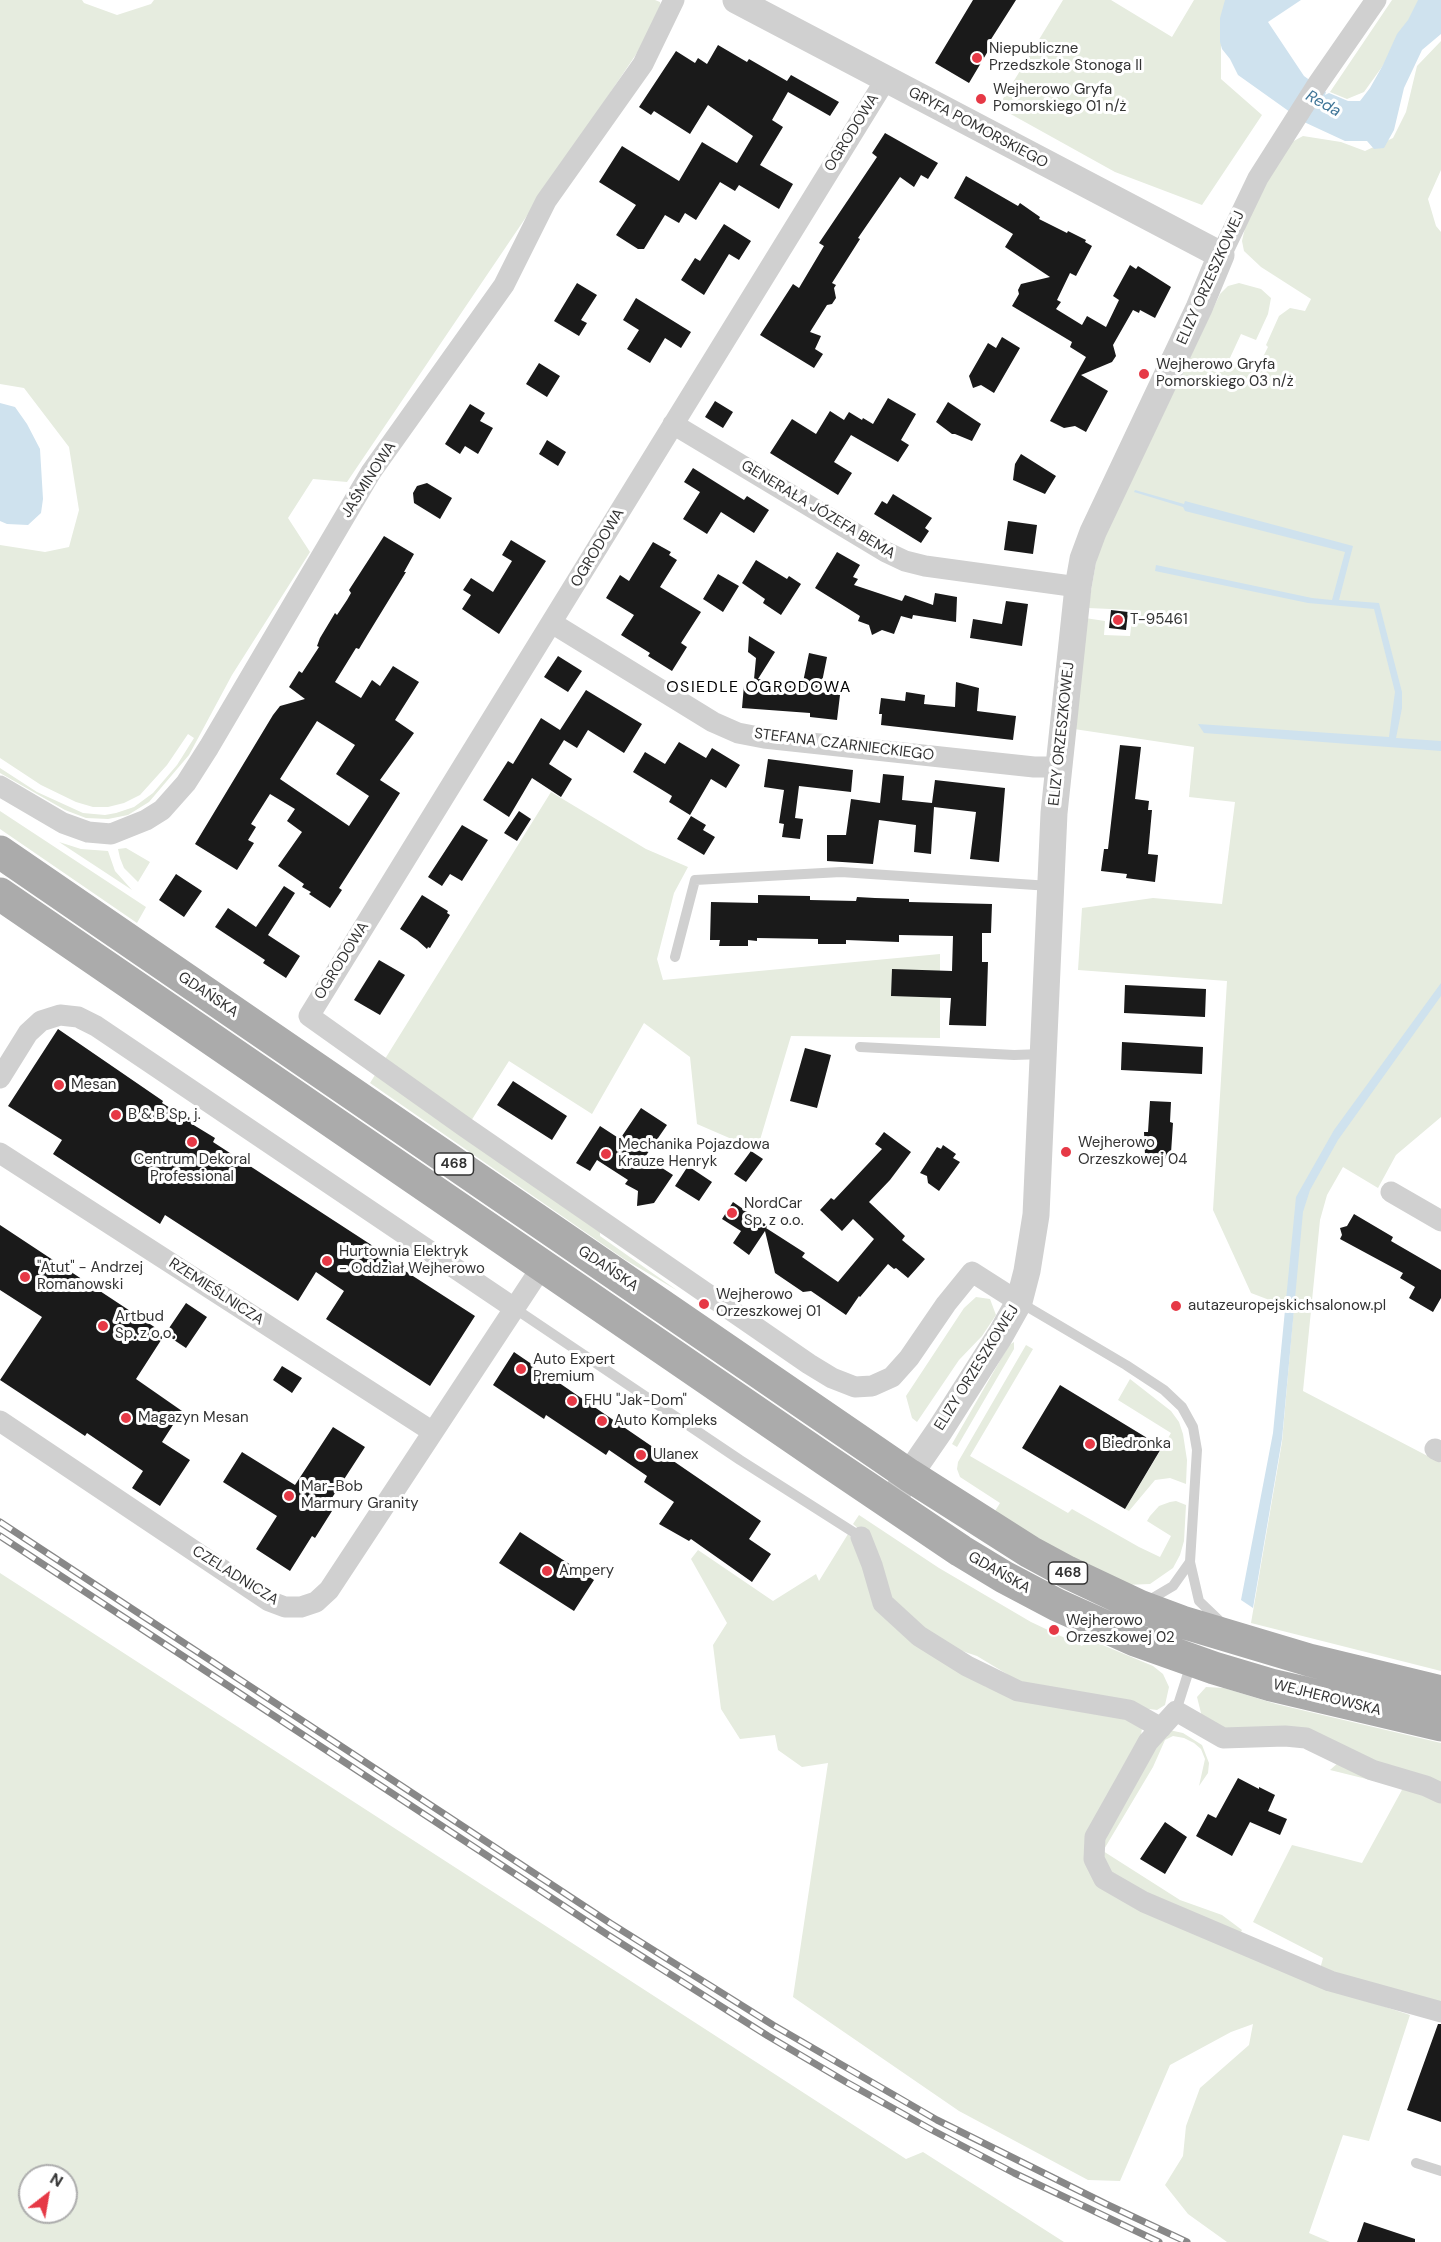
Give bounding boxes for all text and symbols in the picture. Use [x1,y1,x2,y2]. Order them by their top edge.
place label: Niepubliczne Przedszkole Stonoga II [989,40,1142,75]
marker: Niepubliczne Przedszkole Stonoga II [970,51,984,65]
place label: Wejherowo Gryfa Pomorskiego 01 n/ż [993,81,1126,116]
street label: GRYFA POMORSKIEGO [905,84,1051,172]
water label: Reda [1302,87,1344,121]
street label: OGRODOWA [821,91,883,175]
marker: Wejherowo Gryfa Pomorskiego 01 n/ż [974,92,988,106]
street label: ELIZY ORZESZKOWEJ [1173,208,1249,348]
place label: Wejherowo Gryfa Pomorskiego 03 n/ż [1156,356,1294,391]
marker: Wejherowo Gryfa Pomorskiego 03 n/ż [1137,367,1151,381]
street label: JAŚMINOWA [338,439,400,521]
street label: GENERAŁA JÓZEFA BEMA [738,457,898,563]
street label: OGRODOWA [567,505,629,591]
place label: T-95461 [1130,611,1188,629]
marker: T-95461 [1111,613,1125,627]
street label: ELIZY ORZESZKOWEJ [1045,661,1079,807]
district label: OSIEDLE OGRODOWA [666,678,852,698]
street label: STEFANA CZARNIECKIEGO [753,725,935,765]
street label: OGRODOWA [311,919,373,1003]
street label: GDAŃSKA [174,968,242,1022]
place label: Mesan [71,1076,116,1094]
marker: Mesan [52,1078,66,1092]
place label: B & B Sp. j. [128,1106,201,1124]
marker: B & B Sp. j. [109,1108,123,1122]
place label: Wejherowo Orzeszkowej 04 [1078,1134,1187,1169]
marker: Centrum Dekoral Professional [185,1135,199,1149]
place label: Mechanika Pojazdowa Krauze Henryk [618,1136,770,1171]
marker: Wejherowo Orzeszkowej 04 [1059,1145,1073,1159]
marker: Mechanika Pojazdowa Krauze Henryk [599,1147,613,1161]
place label: Centrum Dekoral Professional [133,1151,251,1186]
road number: 468 [434,1153,474,1175]
place label: NordCar Sp. z o.o. [744,1195,804,1230]
marker: NordCar Sp. z o.o. [725,1206,739,1220]
street label: GDAŃSKA [574,1242,642,1296]
place label: Hurtownia Elektryk - Oddział Wejherowo [339,1243,485,1278]
marker: Hurtownia Elektryk - Oddział Wejherowo [320,1254,334,1268]
street label: RZEMIEŚLNICZA [165,1255,267,1329]
place label: "Atut" - Andrzej Romanowski [37,1259,143,1294]
marker: "Atut" - Andrzej Romanowski [18,1270,32,1284]
place label: Wejherowo Orzeszkowej 01 [716,1286,821,1321]
marker: Wejherowo Orzeszkowej 01 [697,1297,711,1311]
place label: autazeuropejskichsalonow.pl [1188,1297,1386,1315]
marker: autazeuropejskichsalonow.pl [1169,1299,1183,1313]
street label: ELIZY ORZESZKOWEJ [931,1302,1023,1434]
place label: Artbud Sp. z o.o. [115,1308,175,1343]
marker: Artbud Sp. z o.o. [96,1319,110,1333]
place label: Auto Expert Premium [533,1351,615,1386]
marker: Auto Expert Premium [514,1362,528,1376]
place label: FHU "Jak-Dom" [584,1392,687,1410]
marker: FHU "Jak-Dom" [565,1394,579,1408]
place label: Magazyn Mesan [138,1409,249,1427]
marker: Magazyn Mesan [119,1411,133,1425]
place label: Auto Kompleks [614,1412,717,1430]
marker: Auto Kompleks [595,1414,609,1428]
place label: Biedronka [1102,1435,1171,1453]
marker: Biedronka [1083,1437,1097,1451]
place label: Ulanex [653,1446,699,1464]
marker: Ulanex [634,1448,648,1462]
place label: Mar-Bob Marmury Granity [301,1478,419,1513]
marker: Mar-Bob Marmury Granity [282,1489,296,1503]
street label: CZELADNICZA [189,1542,281,1610]
street label: GDAŃSKA [965,1548,1033,1598]
place label: Ampery [559,1562,614,1580]
road number: 468 [1048,1562,1088,1584]
marker: Ampery [540,1564,554,1578]
place label: Wejherowo Orzeszkowej 02 [1066,1612,1175,1647]
marker: Wejherowo Orzeszkowej 02 [1047,1623,1061,1637]
street label: WEJHEROWSKA [1271,1676,1383,1720]
north arrow [18,2164,78,2224]
text: N [46,2168,67,2192]

